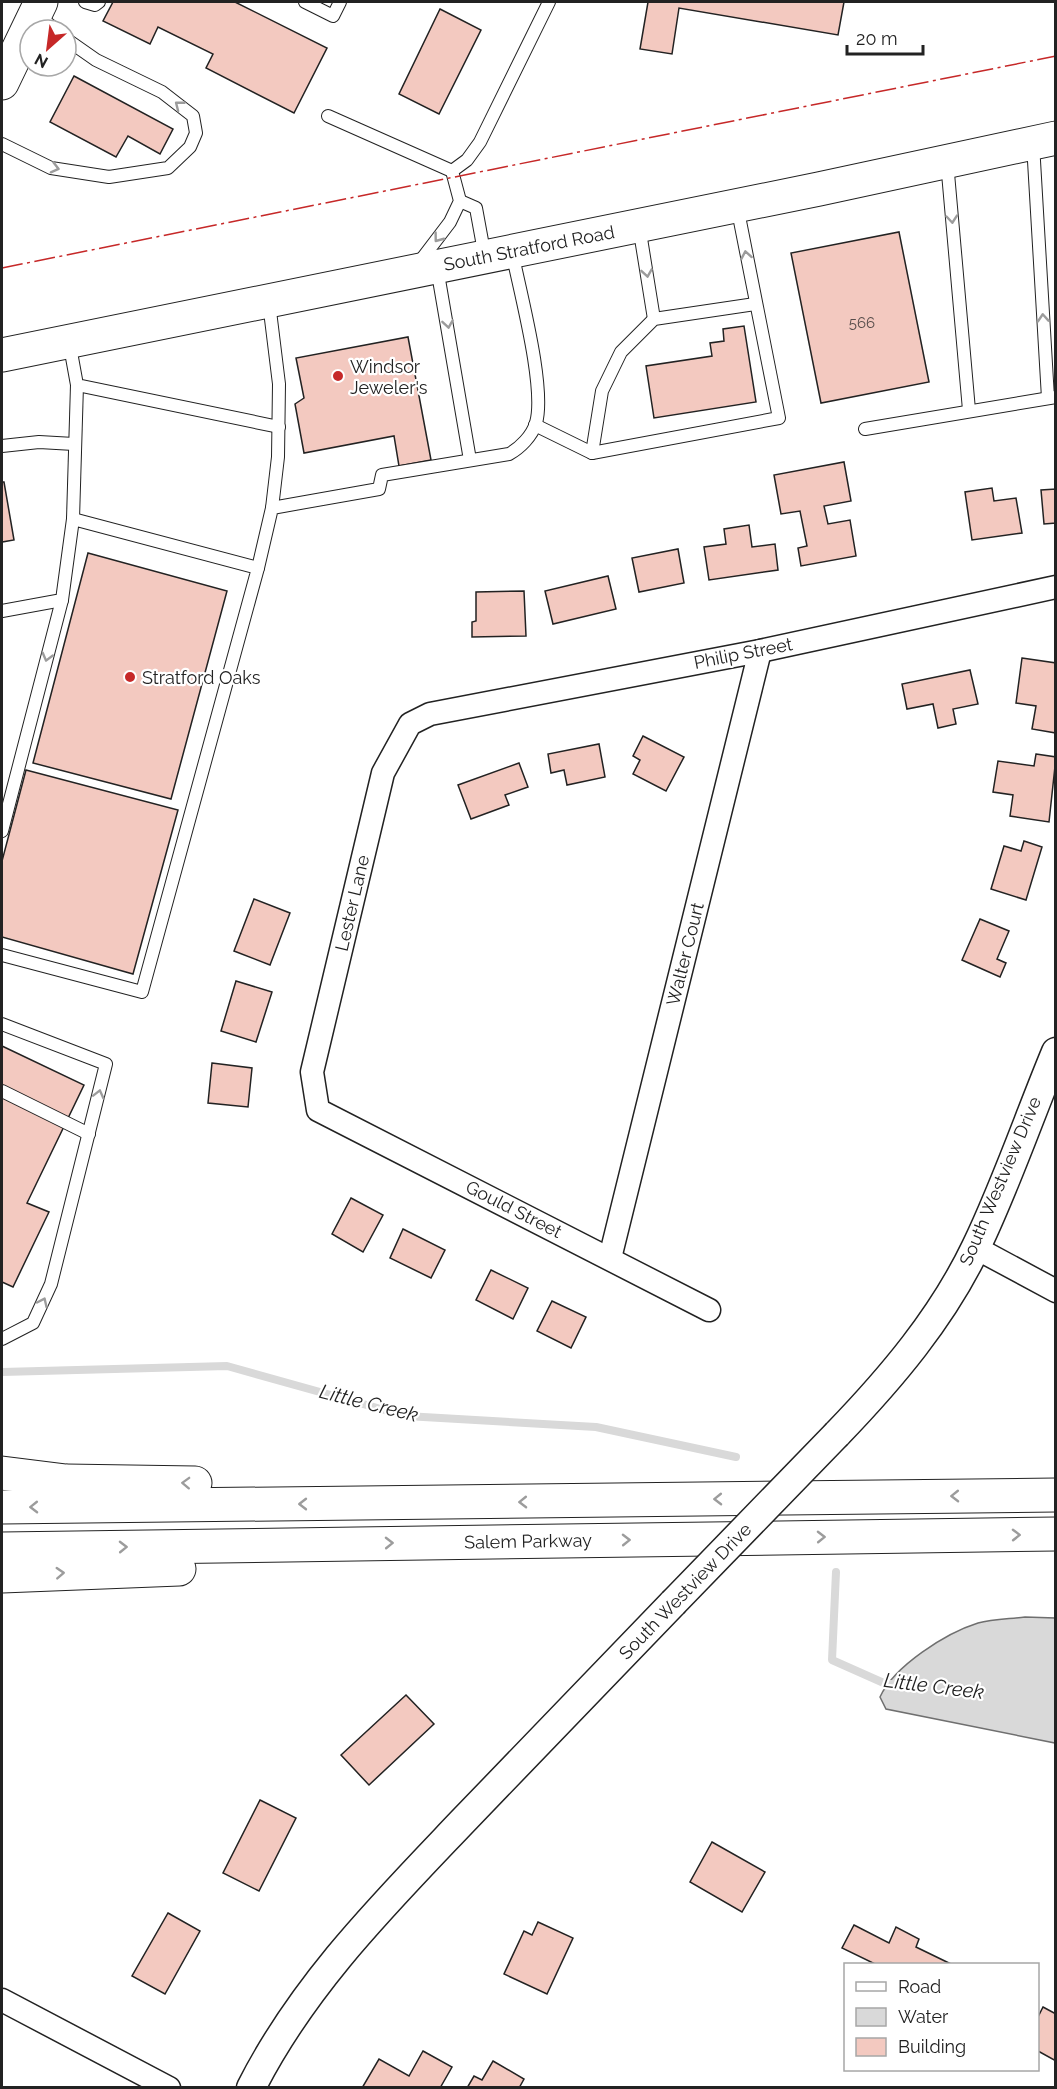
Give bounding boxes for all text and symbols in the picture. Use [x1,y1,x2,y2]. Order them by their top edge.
north arrow [18,18,78,78]
scale bar [847,18,924,56]
text: 20 m [856,28,898,49]
text: N [31,50,51,72]
one-way arrow [175,102,186,113]
one-way arrow [50,160,60,173]
one-way arrow [945,215,958,224]
street label: South Stratford Road [442,221,616,275]
one-way arrow [435,232,446,243]
one-way arrow [741,250,753,260]
one-way arrow [640,268,652,277]
house number: 566 [849,314,875,332]
one-way arrow [1037,314,1050,323]
one-way arrow [441,320,453,329]
place label: Windsor Jeweler's [350,356,428,398]
marker: Windsor Jeweler's [331,369,345,383]
street label: Philip Street [692,633,794,673]
one-way arrow [42,651,54,662]
place label: Stratford Oaks [142,667,261,688]
marker: Stratford Oaks [123,670,137,684]
street label: Lester Lane [331,853,373,953]
street label: Walter Court [662,900,708,1008]
one-way arrow [91,1089,104,1099]
street label: South Westview Drive [955,1093,1045,1269]
street label: Gould Street [463,1176,565,1242]
one-way arrow [35,1298,47,1309]
water label: Little Creek [317,1379,421,1427]
one-way arrow [181,1477,190,1490]
one-way arrow [951,1490,960,1502]
one-way arrow [714,1493,723,1505]
one-way arrow [519,1496,528,1508]
one-way arrow [298,1498,307,1510]
one-way arrow [29,1501,38,1513]
street label: South Westview Drive [614,1518,756,1663]
street label: Salem Parkway [464,1529,592,1553]
one-way arrow [1011,1529,1020,1541]
one-way arrow [816,1531,825,1543]
one-way arrow [621,1534,630,1546]
one-way arrow [384,1537,393,1549]
one-way arrow [118,1541,127,1553]
one-way arrow [55,1566,64,1579]
water label: Little Creek [882,1668,986,1704]
legend [844,1963,1039,2071]
text: Road [898,1976,941,1997]
text: Water [898,2006,949,2027]
text: Building [898,2036,966,2057]

